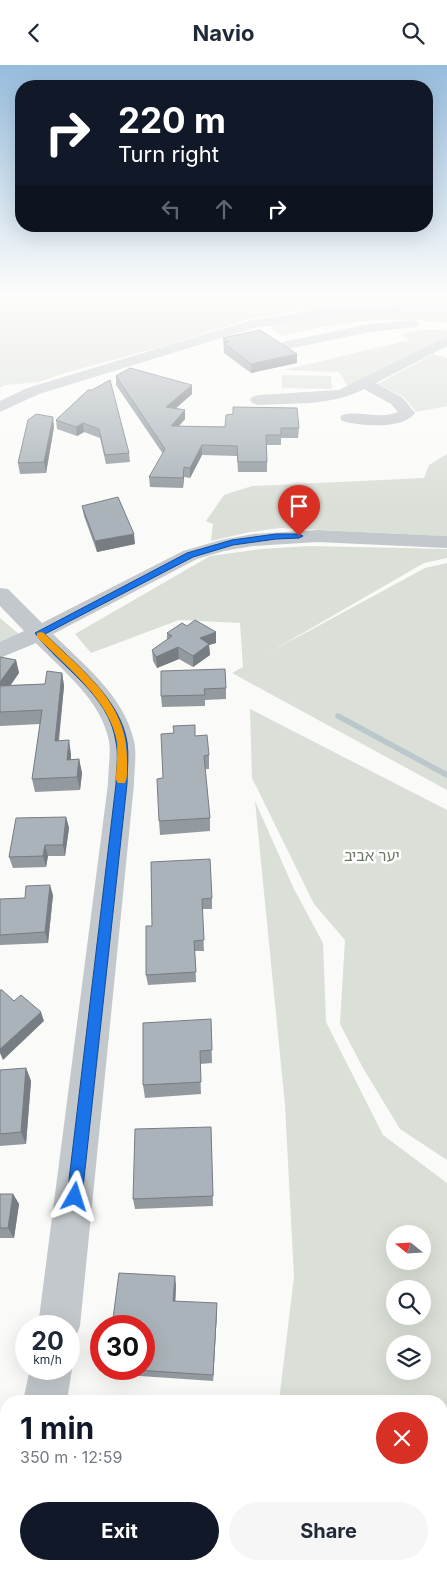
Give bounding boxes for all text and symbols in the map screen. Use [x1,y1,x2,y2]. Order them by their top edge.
icon: back [20,19,48,47]
icon: search [399,19,427,47]
text: Navio [193,20,254,46]
text: 220 m [118,99,226,141]
icon: right [35,100,100,165]
text: Turn right [118,141,219,167]
icon: left [157,195,185,223]
icon: ahead [210,195,238,223]
icon: right [263,195,291,223]
pin [278,485,320,536]
icon: arrive [285,492,313,520]
park label: יער אביב [344,846,400,865]
position arrow [48,1170,100,1222]
north arrow [386,1225,431,1270]
map controls [386,1225,431,1380]
button: search [386,1280,431,1325]
speed limit sign: 30 [90,1315,155,1380]
text: 20 [31,1326,64,1356]
button: layers [386,1335,431,1380]
text: km/h [33,1352,62,1367]
text: 1 min [20,1410,94,1446]
button: close [376,1412,428,1464]
text: 350 m · 12:59 [20,1447,122,1467]
button: Exit [20,1502,219,1560]
button: Share [229,1502,428,1560]

